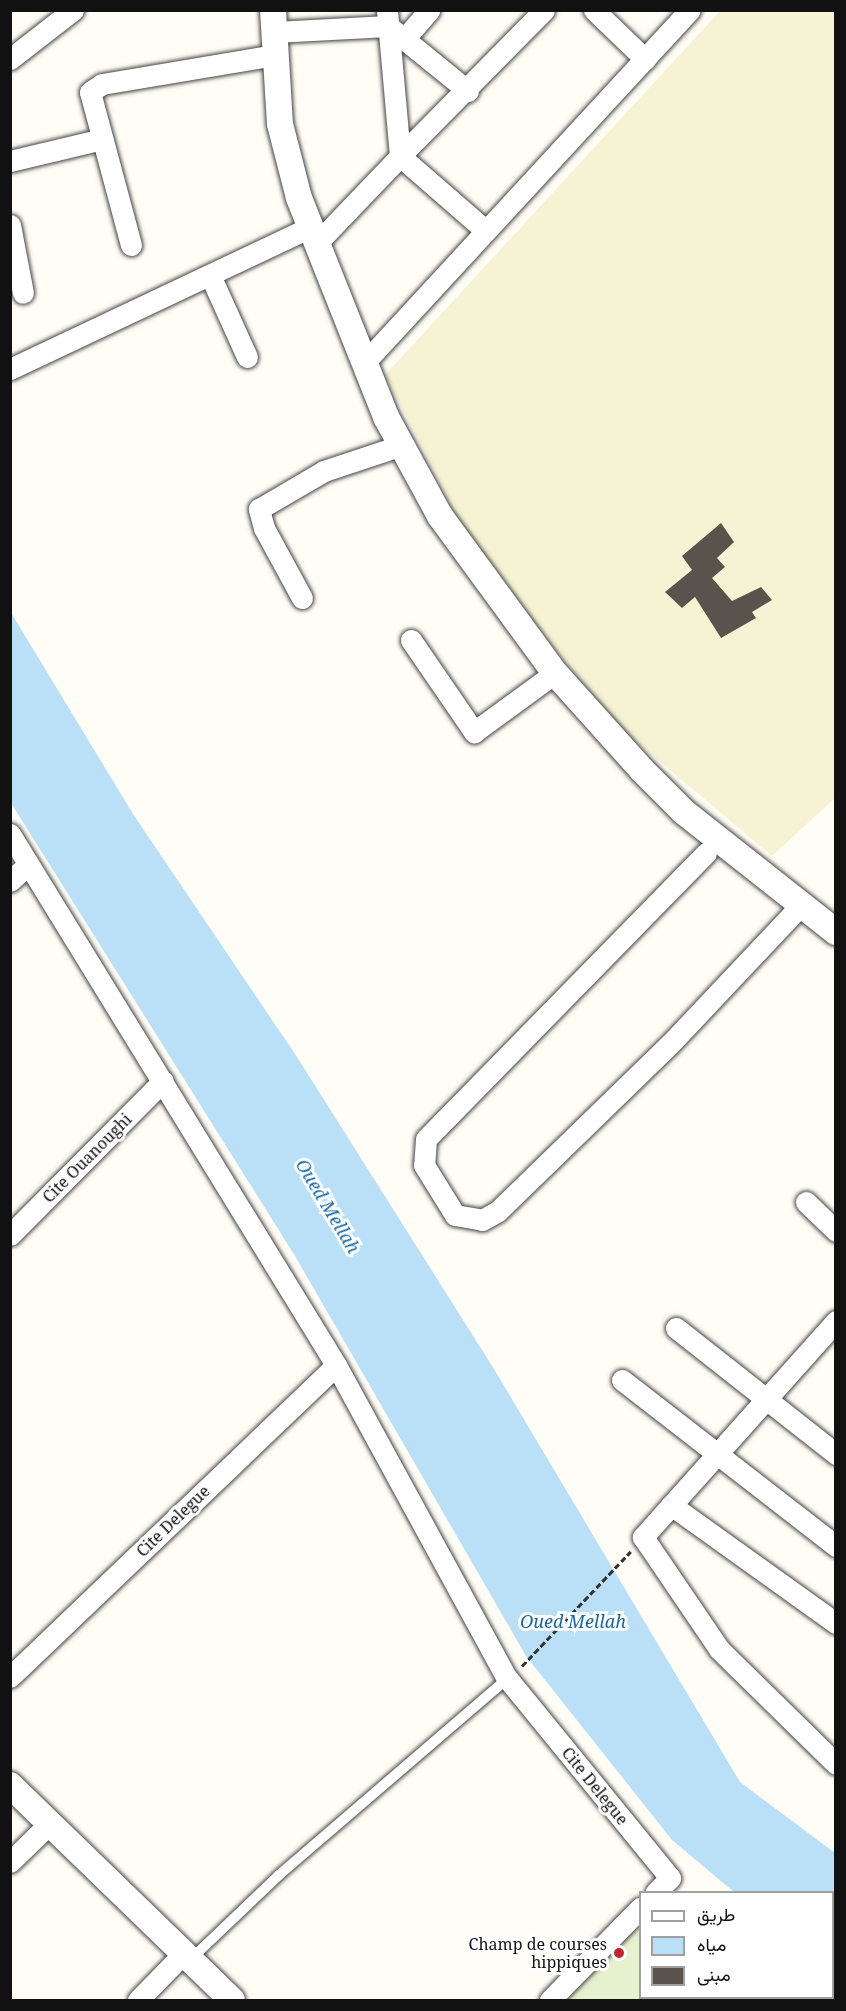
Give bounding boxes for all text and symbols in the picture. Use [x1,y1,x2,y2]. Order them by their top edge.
street label: Cite Ouanoughi [39,1110,135,1206]
water label: Oued Mellah [291,1155,365,1257]
street label: Cite Delegue [132,1481,214,1561]
water label: Oued Mellah [520,1610,626,1632]
street label: Cite Delegue [558,1743,632,1829]
legend [639,1891,834,1999]
text: طريق [697,1902,735,1926]
text: مياه [697,1932,726,1956]
place label: Champ de courses hippiques [469,1934,607,1972]
marker: Champ de courses hippiques [612,1946,626,1960]
text: مبنى [697,1962,731,1986]

